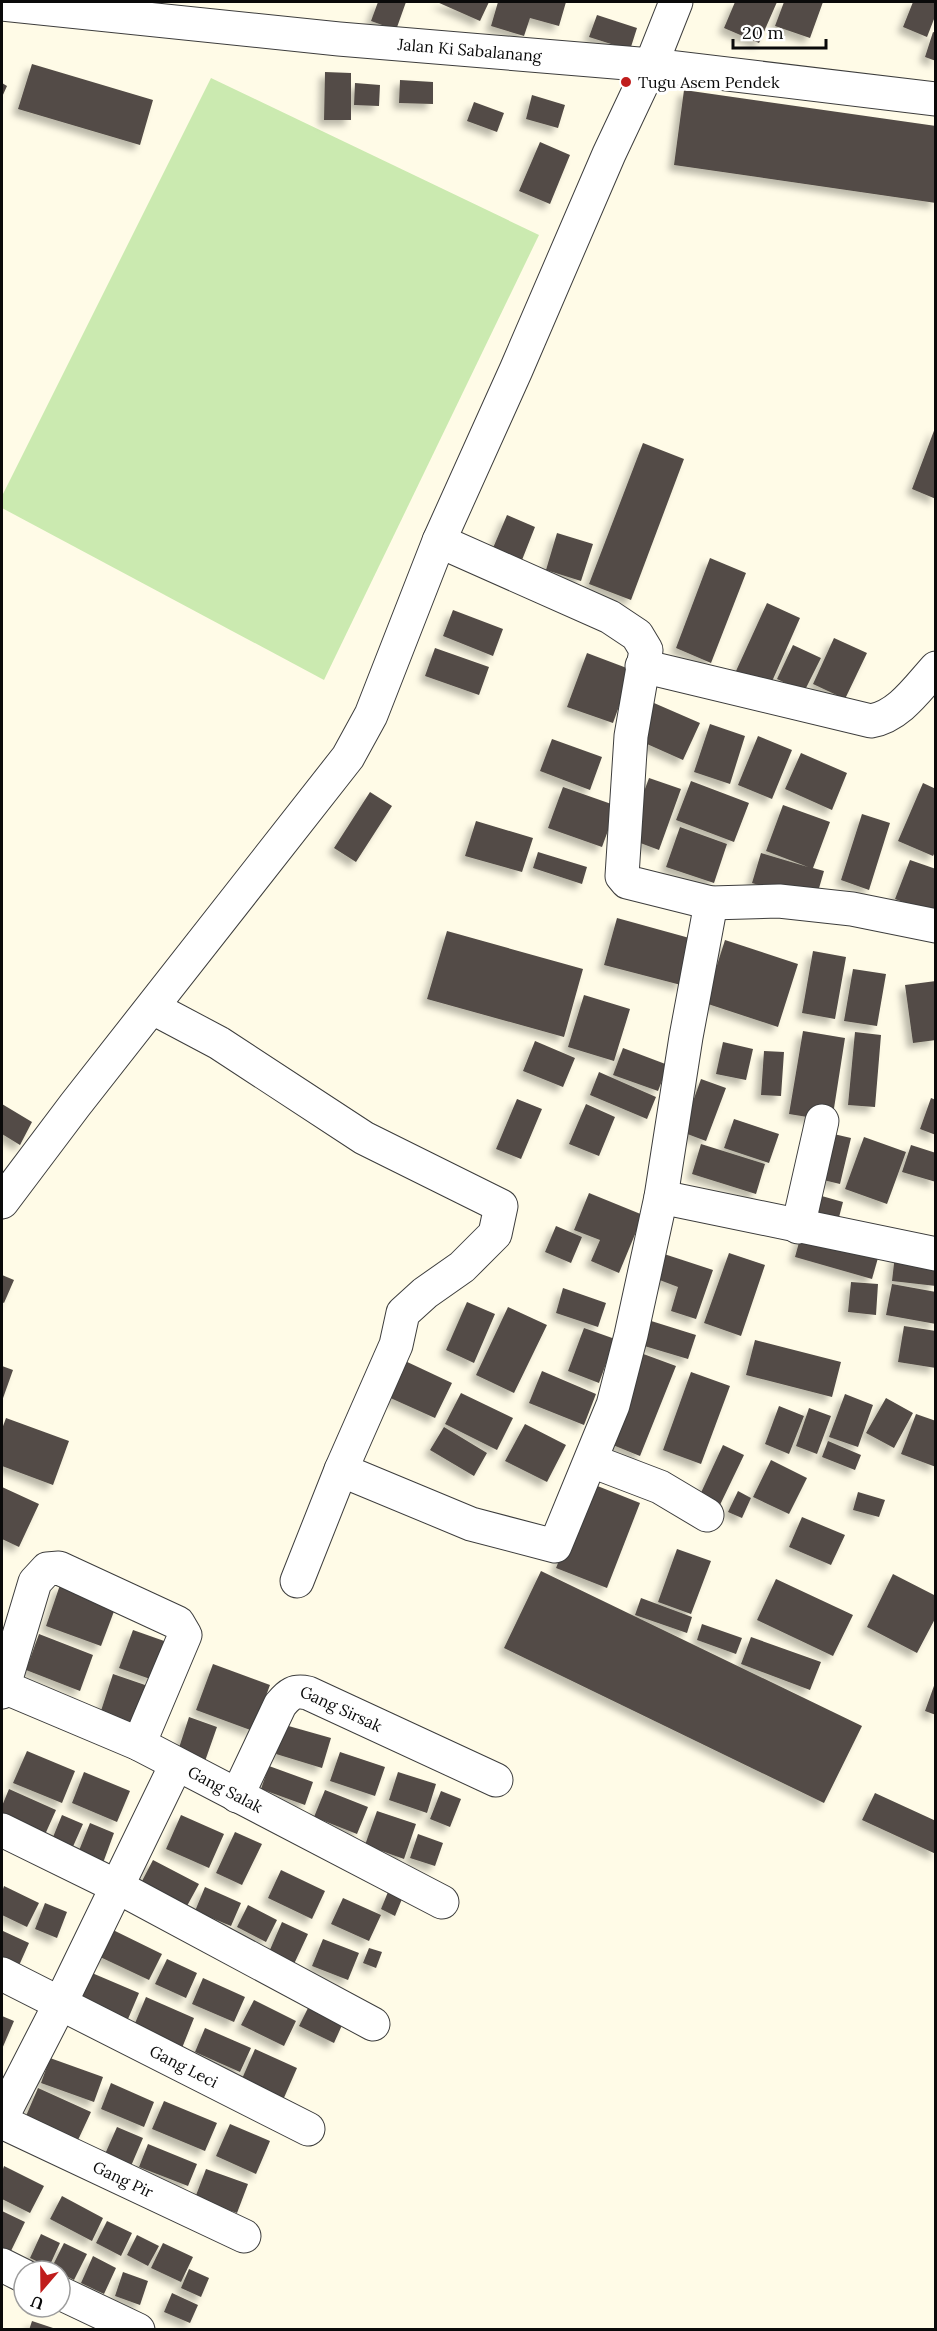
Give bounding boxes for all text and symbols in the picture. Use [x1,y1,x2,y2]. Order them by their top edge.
scale bar [733,12,826,50]
text: 20 m [742,21,784,44]
street label: Jalan Ki Sabalanang [396,34,544,66]
place label: Tugu Asem Pendek [638,72,780,92]
marker: Tugu Asem Pendek [619,75,633,89]
street label: Gang Sirsak [299,1682,386,1736]
street label: Gang Salak [185,1761,267,1817]
street label: Gang Leci [146,2041,222,2092]
street label: Gang Pir [90,2156,157,2202]
north arrow [12,2259,72,2319]
text: U [28,2292,46,2315]

